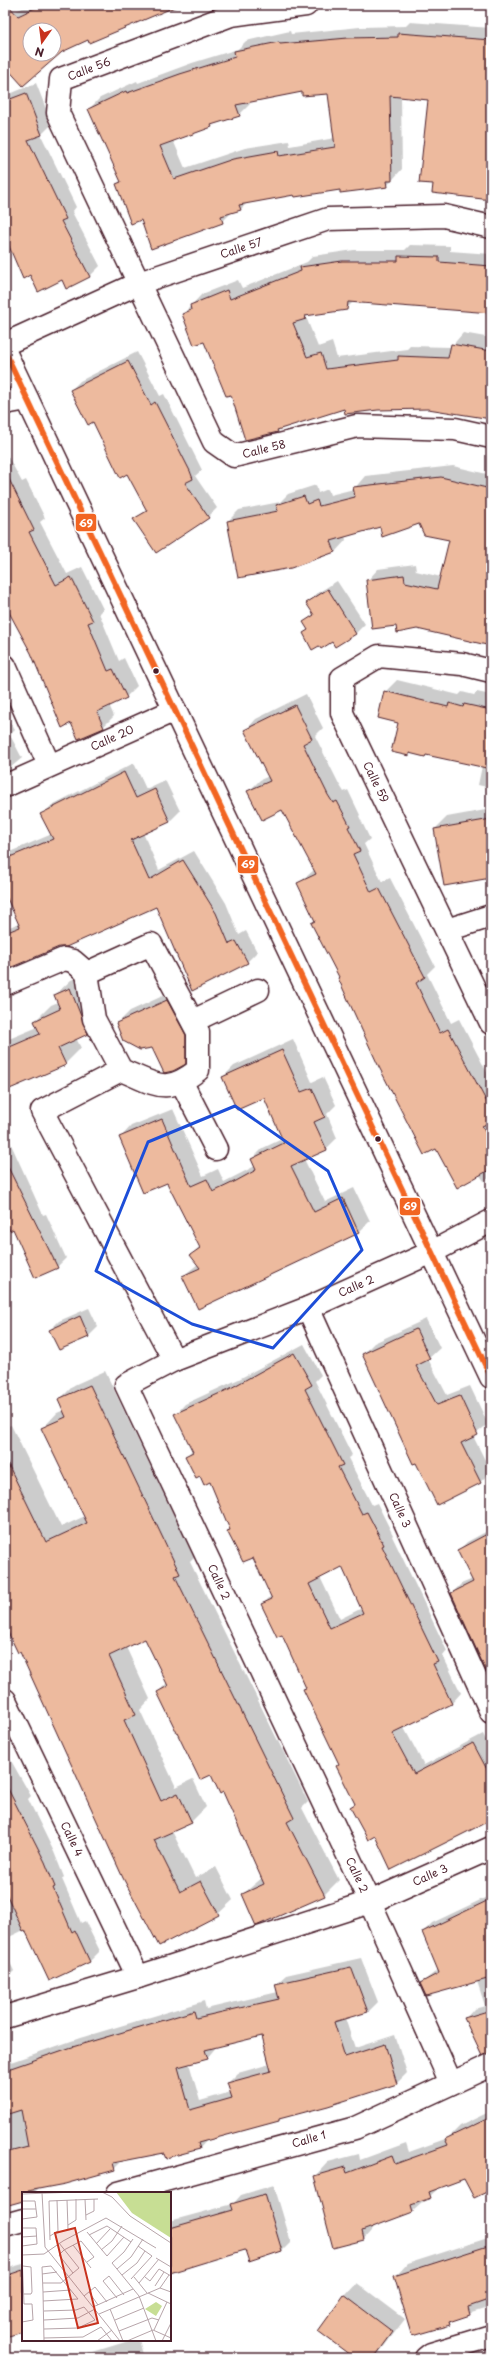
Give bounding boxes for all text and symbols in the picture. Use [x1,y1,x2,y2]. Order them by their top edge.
north arrow [22,22,62,62]
text: N [33,43,46,61]
street label: Calle 56 [65,52,113,85]
street label: Calle 57 [218,233,264,262]
street label: Calle 58 [240,435,287,462]
line badge: 69 [75,513,97,532]
text: 69 [79,514,93,531]
unlabelled marker [151,666,161,676]
street label: Calle 20 [87,720,136,755]
street label: Calle 59 [359,758,394,805]
line badge: 69 [237,855,259,874]
text: 69 [241,855,255,872]
unlabelled marker [373,1134,383,1144]
line badge: 69 [399,1197,421,1216]
text: 69 [403,1197,417,1214]
street label: Calle 2 [335,1270,377,1301]
street label: Calle 3 [385,1489,416,1530]
street label: Calle 2 [204,1561,235,1603]
street label: Calle 4 [57,1818,88,1859]
street label: Calle 2 [342,1854,373,1896]
street label: Calle 3 [409,1859,450,1890]
street label: Calle 1 [290,2126,328,2151]
inset map [22,2192,171,2341]

